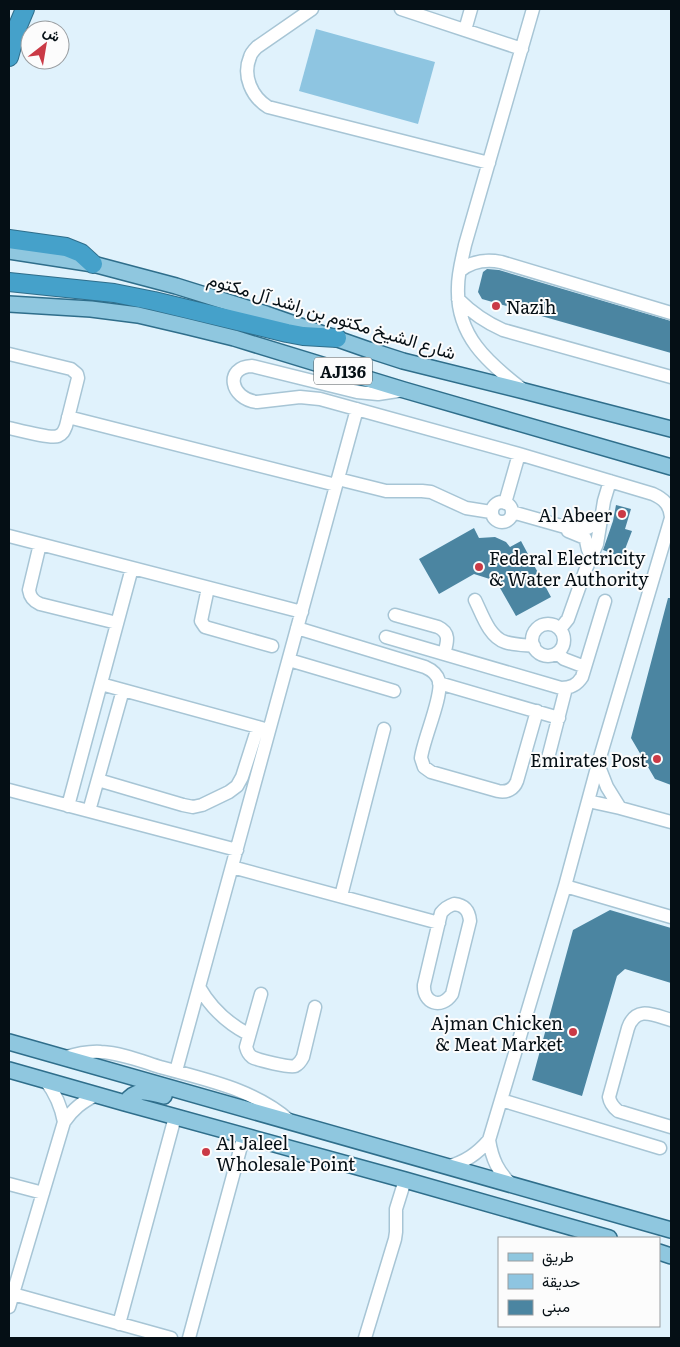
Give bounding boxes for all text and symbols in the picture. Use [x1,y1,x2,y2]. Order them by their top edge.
north arrow [20,20,70,70]
text: ش [40,20,65,46]
street label: شارع الشيخ مكتوم بن راشد آل مكتوم [205,264,459,366]
place label: Nazih [506,293,557,320]
marker: Nazih [490,300,502,312]
road number: AJ136 [314,358,372,384]
place label: Al Abeer [538,501,612,528]
marker: Al Abeer [616,508,628,520]
place label: Federal Electricity & Water Authority [489,544,649,592]
marker: Federal Electricity & Water Authority [473,561,485,573]
place label: Emirates Post [530,746,648,773]
marker: Emirates Post [651,753,663,765]
place label: Ajman Chicken & Meat Market [431,1009,564,1057]
marker: Ajman Chicken & Meat Market [567,1026,579,1038]
place label: Al Jaleel Wholesale Point [216,1129,356,1177]
marker: Al Jaleel Wholesale Point [200,1146,212,1158]
legend [498,1237,660,1327]
text: طريق [542,1244,574,1267]
text: حديقة [542,1269,580,1292]
text: مبنى [542,1294,570,1317]

